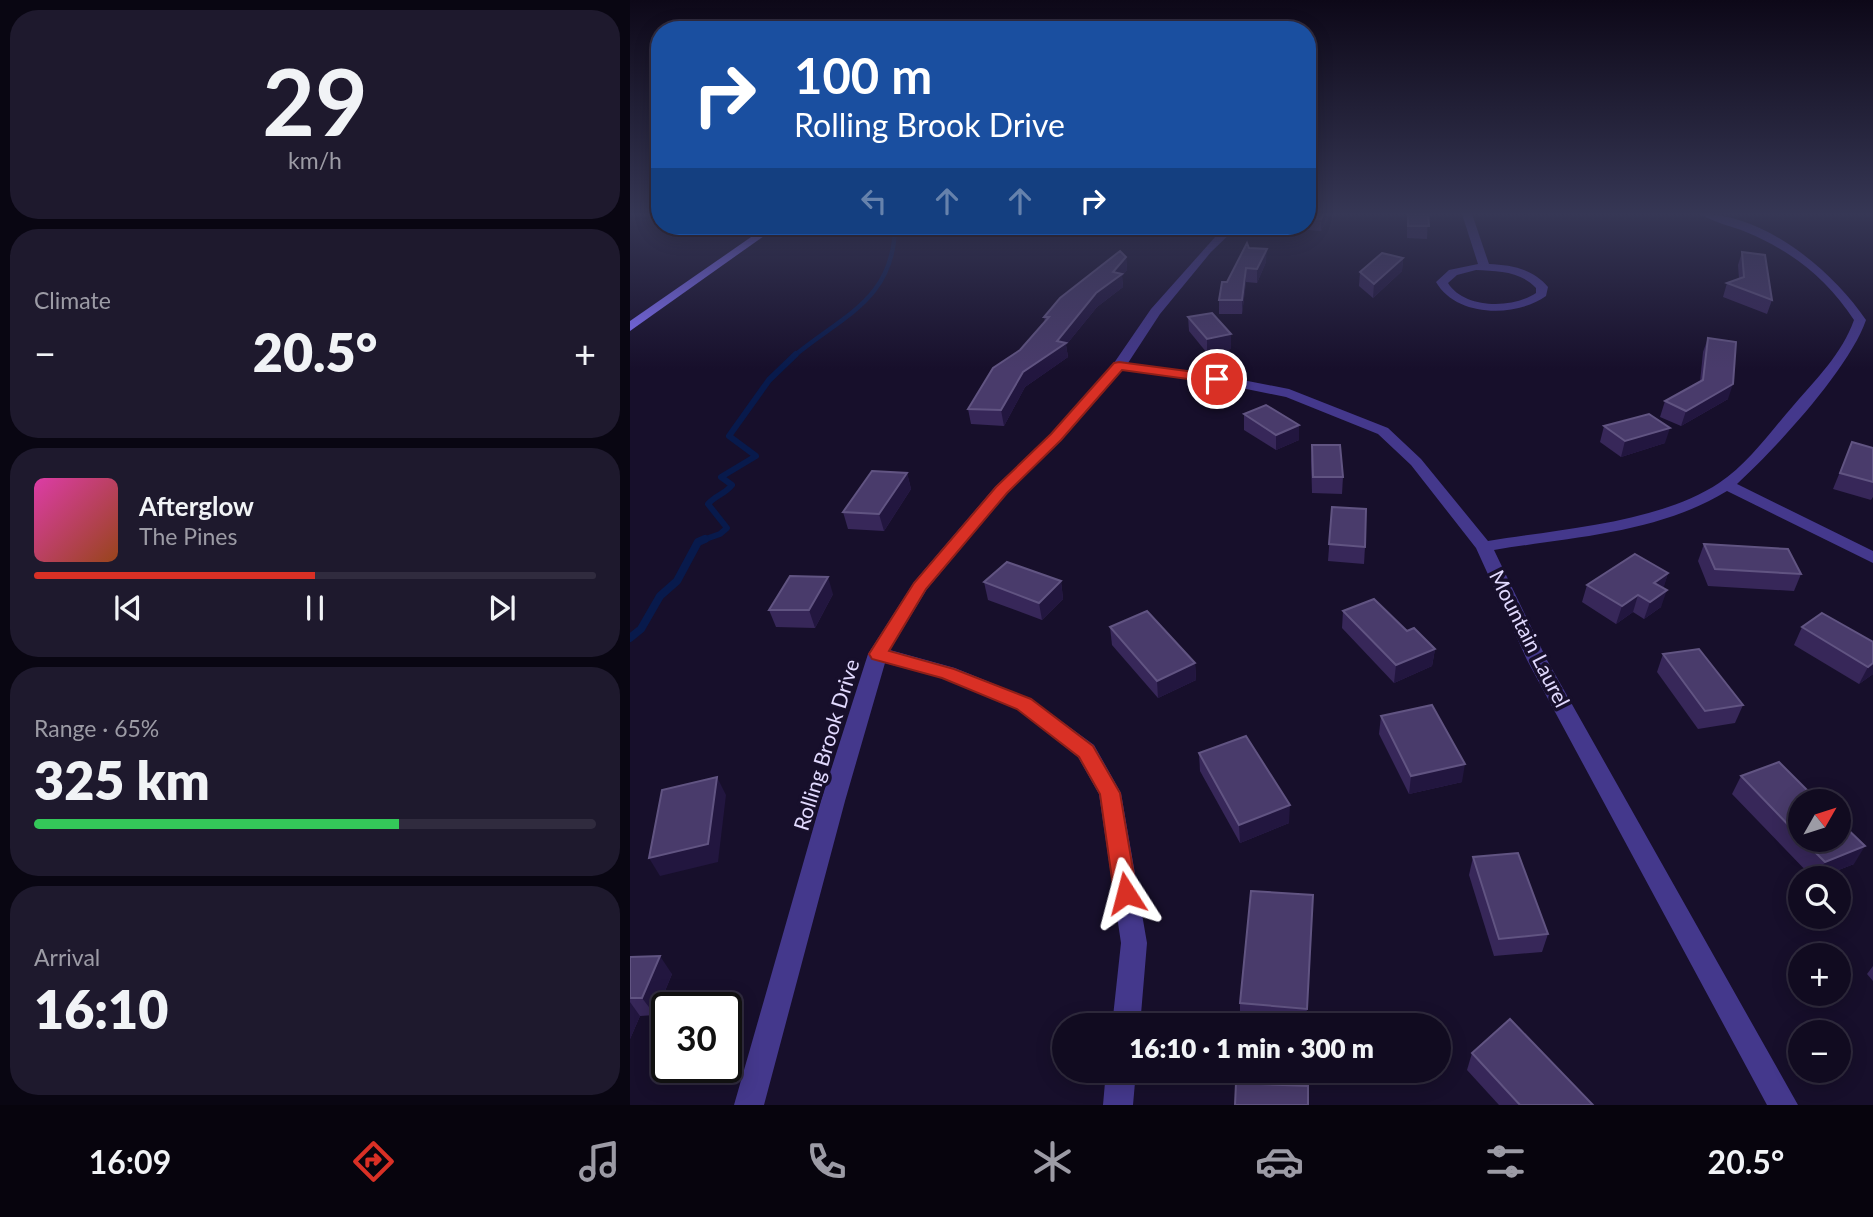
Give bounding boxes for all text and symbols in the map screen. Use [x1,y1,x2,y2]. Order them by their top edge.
text: 29 [262,46,368,155]
text: 100 m [794,46,932,104]
icon: right [679,49,770,140]
text: Rolling Brook Drive [794,105,1065,144]
text: km/h [288,146,342,174]
icon: left [855,182,893,220]
icon: ahead [928,182,966,220]
icon: ahead [1001,182,1039,220]
icon: right [1074,182,1112,220]
text: Climate [34,286,111,314]
text: 20.5° [253,321,377,383]
text: − [34,330,56,376]
text: + [574,330,596,376]
pin [1187,349,1247,409]
icon: arrive [1198,360,1236,398]
text: Afterglow [139,490,254,522]
text: The Pines [139,522,237,550]
street label: Mountain Laurel [1485,566,1576,711]
icon: previous [109,589,147,627]
icon: pause [296,589,334,627]
icon: next [483,589,521,627]
street label: Rolling Brook Drive [788,656,864,833]
text: Range · 65% [34,714,159,742]
text: 325 km [34,749,210,811]
north arrow [1788,789,1852,852]
map controls [1788,789,1851,1083]
position arrow [1089,856,1163,930]
button: search [1788,866,1851,929]
text: Arrival [34,943,100,971]
button: + [1788,943,1851,1006]
text: 16:10 [34,978,168,1040]
speed limit sign: 30 [651,992,742,1083]
button: − [1788,1020,1851,1083]
text: 16:10 · 1 min · 300 m [1129,1032,1374,1064]
icon: directions [349,1137,398,1186]
icon: music [575,1137,624,1186]
icon: phone [802,1137,851,1186]
icon: climate [1028,1137,1077,1186]
icon: car [1255,1137,1304,1186]
icon: filters [1481,1137,1530,1186]
text: 16:09 [89,1142,171,1181]
text: 20.5° [1708,1142,1784,1181]

